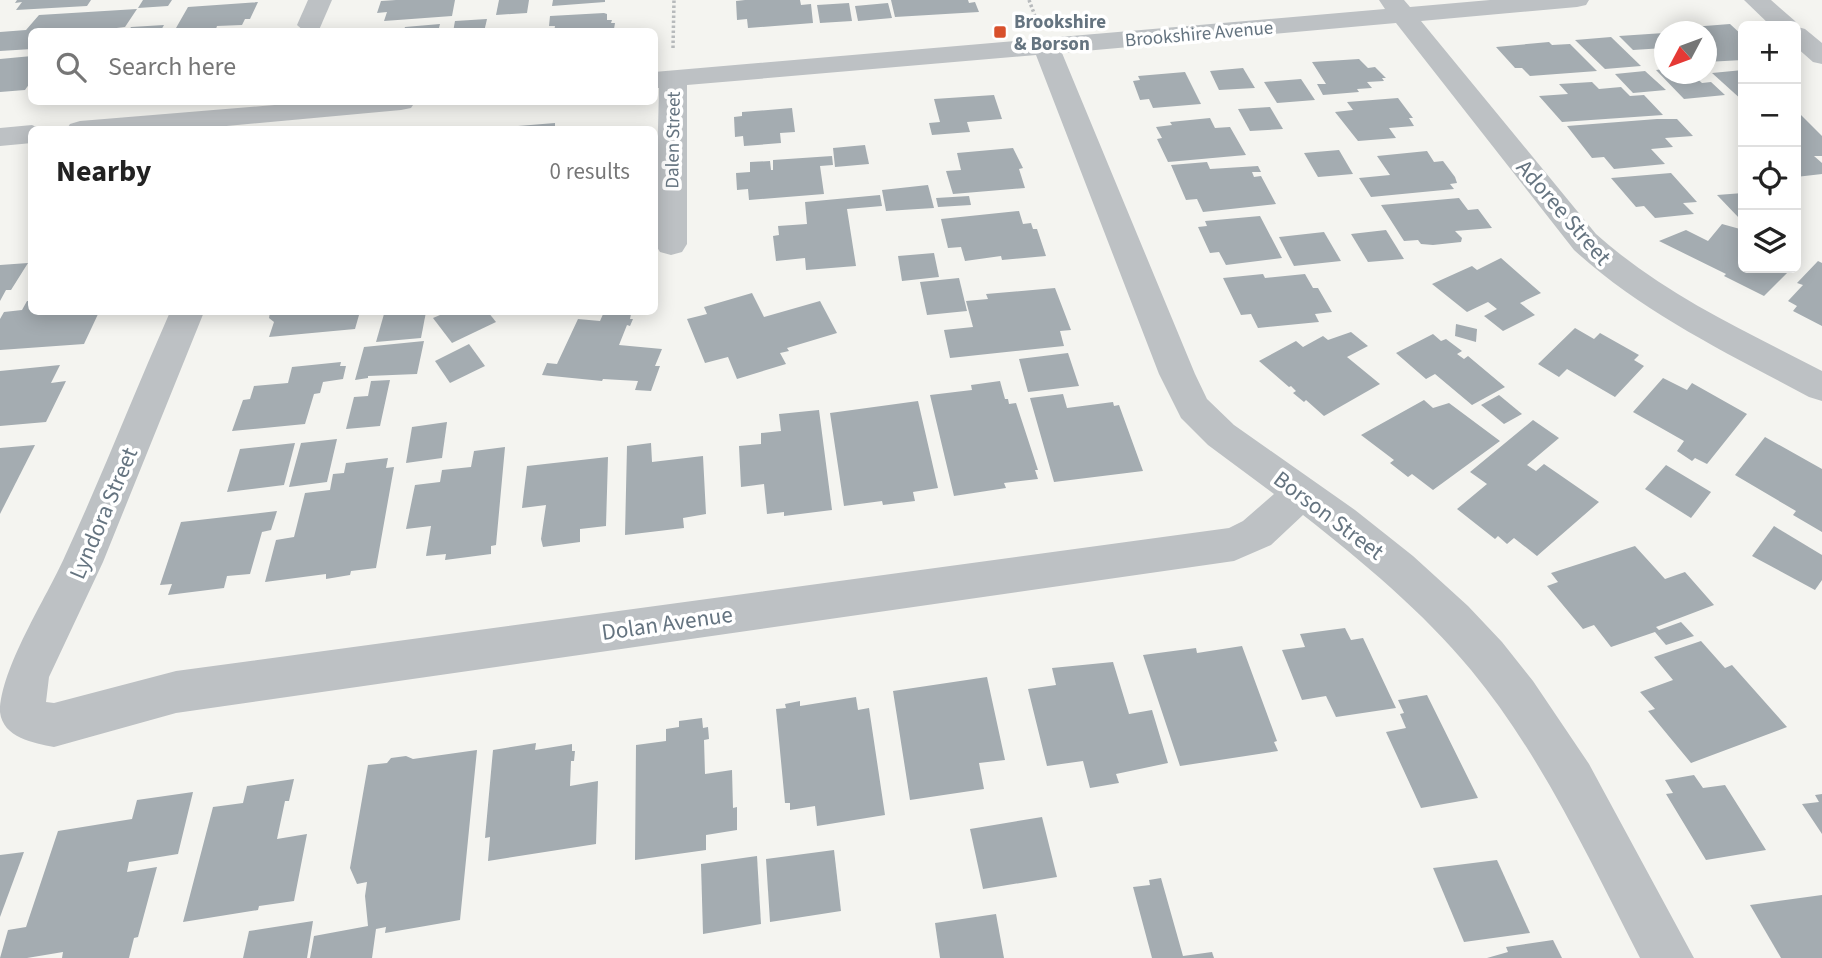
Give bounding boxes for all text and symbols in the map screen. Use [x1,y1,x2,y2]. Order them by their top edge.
place label: Brookshire & Borson [1014,9,1106,58]
street label: Brookshire Avenue [1124,15,1274,54]
north arrow [1654,21,1717,84]
map controls [1738,21,1801,273]
button: + [1738,21,1801,84]
marker: Brookshire & Borson [992,24,1008,40]
search box [28,28,658,105]
icon: search [52,48,90,86]
text: Search here [108,48,236,85]
button: − [1738,84,1801,147]
street label: Dalen Street [659,91,688,189]
button: locate [1738,147,1801,210]
text: Nearby [56,150,151,193]
street label: Adoree Street [1508,152,1619,273]
text: 0 results [550,155,630,188]
button: layers [1738,210,1801,273]
street label: Lyndora Street [61,442,146,584]
street label: Borson Street [1267,463,1391,568]
street label: Dolan Avenue [599,598,735,649]

